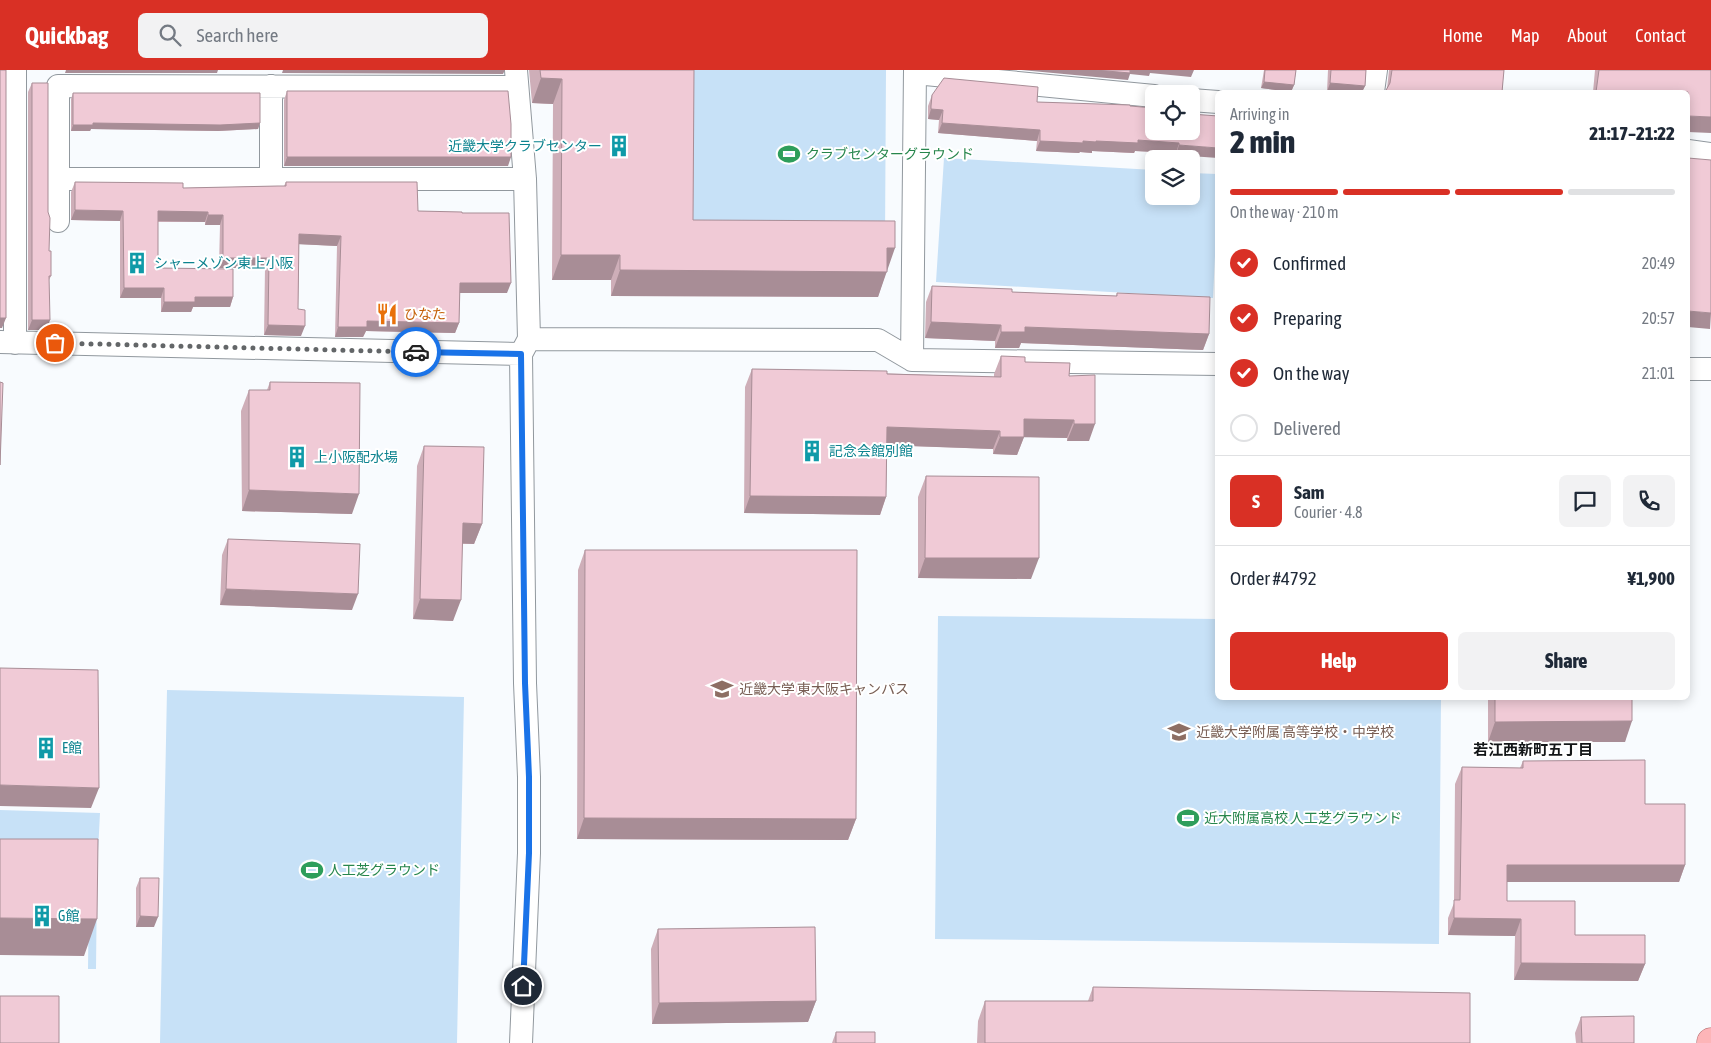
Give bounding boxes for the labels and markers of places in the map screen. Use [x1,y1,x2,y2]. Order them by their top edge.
building icon: 近畿大学クラブセンター [606,133,632,159]
place label: 近畿大学クラブセンター [448,138,602,154]
sports icon: クラブセンターグラウンド [776,141,802,167]
place label: クラブセンターグラウンド [806,146,974,162]
building icon: シャーメゾン東上小阪 [124,250,150,276]
place label: シャーメゾン東上小阪 [154,255,293,271]
restaurant icon: ひなた [374,301,400,327]
place label: ひなた [404,306,446,322]
pin [34,322,76,364]
building icon: 記念会館別館 [799,438,825,464]
place label: 記念会館別館 [829,443,913,459]
building icon: 上小阪配水場 [284,444,310,470]
place label: 上小阪配水場 [314,449,398,465]
school or university icon: 近畿大学 東大阪キャンパス [709,676,735,702]
place label: 近畿大学 東大阪キャンパス [739,681,909,697]
school or university icon: 近畿大学附属 高等学校・中学校 [1166,719,1192,745]
place label: 近畿大学附属 高等学校・中学校 [1196,724,1394,740]
building icon: E館 [33,735,59,761]
place label: E館 [62,740,82,756]
sports icon: 近大附属高校 人工芝グラウンド [1175,805,1201,831]
place label: 近大附属高校 人工芝グラウンド [1204,810,1402,826]
sports icon: 人工芝グラウンド [299,857,325,883]
place label: 人工芝グラウンド [328,862,440,878]
building icon: G館 [29,903,55,929]
place label: G館 [58,908,79,924]
pin [502,965,544,1007]

